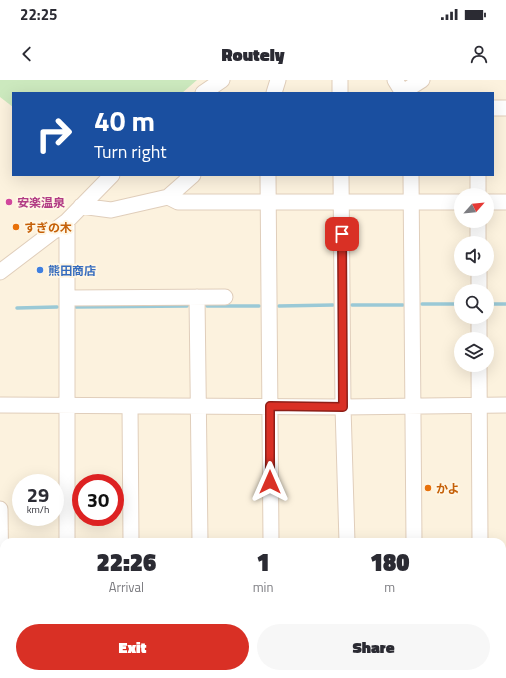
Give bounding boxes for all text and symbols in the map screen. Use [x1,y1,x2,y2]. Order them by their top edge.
text: 22:25 [20,3,57,26]
text: Routely [221,41,285,68]
icon: back [16,43,38,65]
icon: person [468,43,490,65]
text: 40 m [94,99,155,142]
icon: right [28,108,80,160]
text: Turn right [94,138,167,165]
north arrow [454,188,494,228]
map controls [454,188,494,372]
place label: 安楽温泉 [17,193,65,212]
marker: 安楽温泉 [4,197,14,207]
pin [325,217,359,251]
place label: すぎの木 [24,218,72,237]
marker: すぎの木 [11,222,21,232]
icon: arrive [331,223,353,245]
button: sound [454,236,494,276]
place label: 熊田商店 [48,261,96,280]
marker: 熊田商店 [35,265,45,275]
button: search [454,284,494,324]
button: layers [454,332,494,372]
position arrow [249,461,291,503]
speed limit sign: 30 [72,474,124,526]
text: 29 [27,479,49,510]
place label: かよ [436,479,459,498]
marker: かよ [423,483,433,493]
text: km/h [27,502,49,517]
text: 22:26 [96,544,156,580]
text: 1 [256,544,270,580]
text: 180 [370,544,409,580]
text: Arrival [109,577,144,597]
text: min [253,577,273,597]
text: m [384,577,395,597]
button: Exit [16,624,249,670]
button: Share [257,624,490,670]

